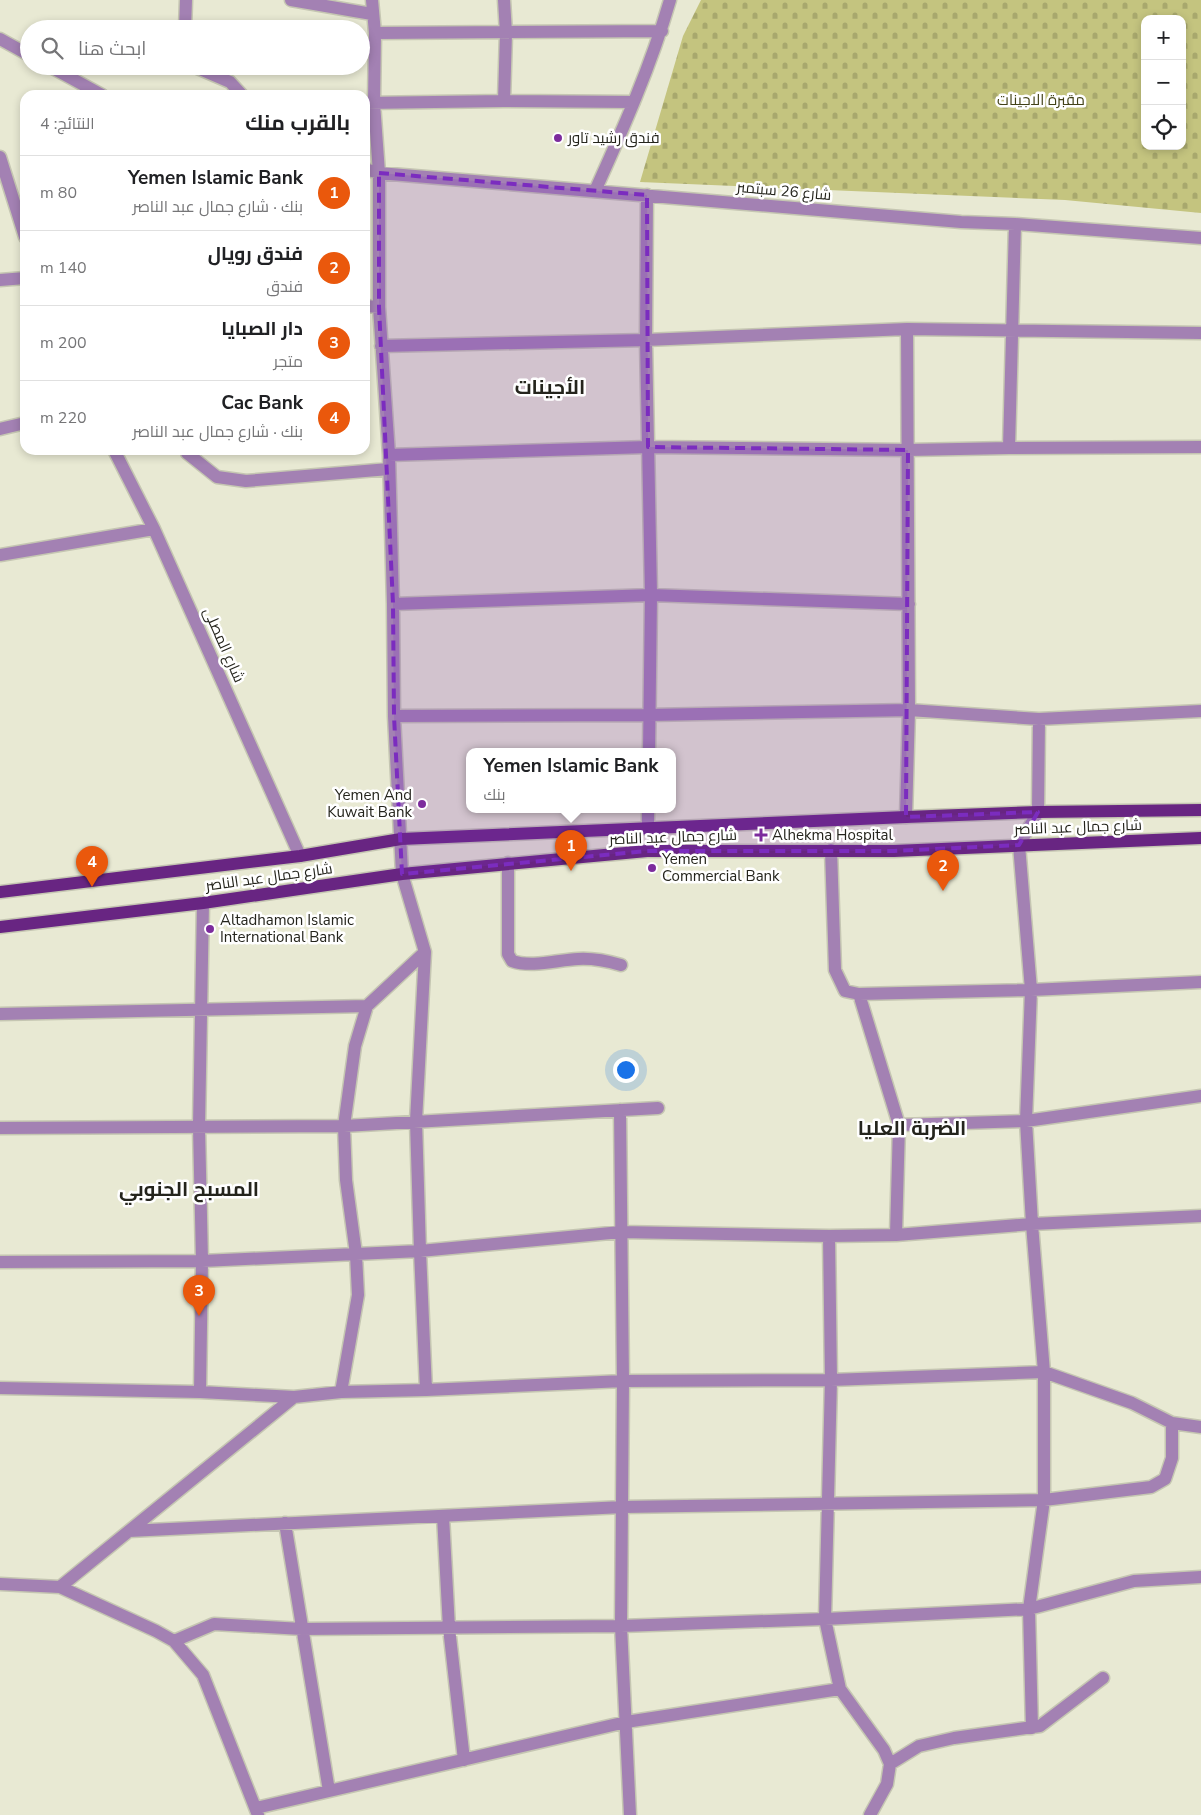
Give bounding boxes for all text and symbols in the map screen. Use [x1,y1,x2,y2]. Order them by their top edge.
map controls [1141,15,1186,150]
button: + [1141,15,1186,60]
search box [20,20,370,75]
icon: search [38,34,66,62]
text: ابحث هنا [78,36,146,62]
button: − [1141,60,1186,105]
park label: مقبرة الاجينات [997,90,1085,110]
button: locate [1141,105,1186,150]
text: بالقرب منك [245,109,350,137]
text: النتائج: 4 [40,113,95,135]
place label: فندق رشيد تاور [567,128,660,148]
marker: فندق رشيد تاور [552,132,564,144]
text: Yemen Islamic Bank [128,165,303,191]
street label: شارع 26 سبتمبر [735,177,832,206]
text: 80 m [40,182,77,204]
text: 1 [329,182,339,204]
text: بنك · شارع جمال عبد الناصر [132,196,303,218]
text: فندق رويال [208,241,303,267]
text: 140 m [40,257,87,279]
text: 2 [329,257,339,279]
text: فندق [266,276,303,298]
text: دار الصبايا [221,316,303,342]
text: 200 m [40,332,87,354]
text: 3 [329,332,339,354]
text: متجر [274,351,303,373]
district label: الأجينات [515,374,585,401]
text: Cac Bank [221,390,303,416]
text: 220 m [40,407,87,429]
text: 4 [329,407,339,429]
text: بنك · شارع جمال عبد الناصر [132,421,303,443]
street label: شارع المصلى [198,604,249,686]
popup [466,748,676,813]
text: Yemen Islamic Bank [483,753,659,779]
text: بنك [483,784,506,806]
place label: Yemen And Kuwait Bank [327,785,412,822]
marker: Yemen And Kuwait Bank [416,798,428,810]
street label: شارع جمال عبد الناصر [1013,815,1142,840]
street label: شارع جمال عبد الناصر [608,825,737,850]
place label: Alhekma Hospital [772,825,893,845]
marker: Alhekma Hospital [754,828,768,842]
pin: 1 [555,830,587,871]
pin: 4 [76,846,108,887]
place label: Yemen Commercial Bank [661,849,780,886]
pin: 2 [927,850,959,891]
street label: شارع جمال عبد الناصر [203,858,334,897]
marker: Yemen Commercial Bank [646,862,658,874]
place label: Altadhamon Islamic International Bank [220,910,354,947]
marker: Altadhamon Islamic International Bank [204,923,216,935]
your location [613,1057,639,1083]
district label: الضربة العليا [858,1115,966,1142]
district label: المسبح الجنوبي [119,1176,259,1205]
pin: 3 [183,1275,215,1316]

